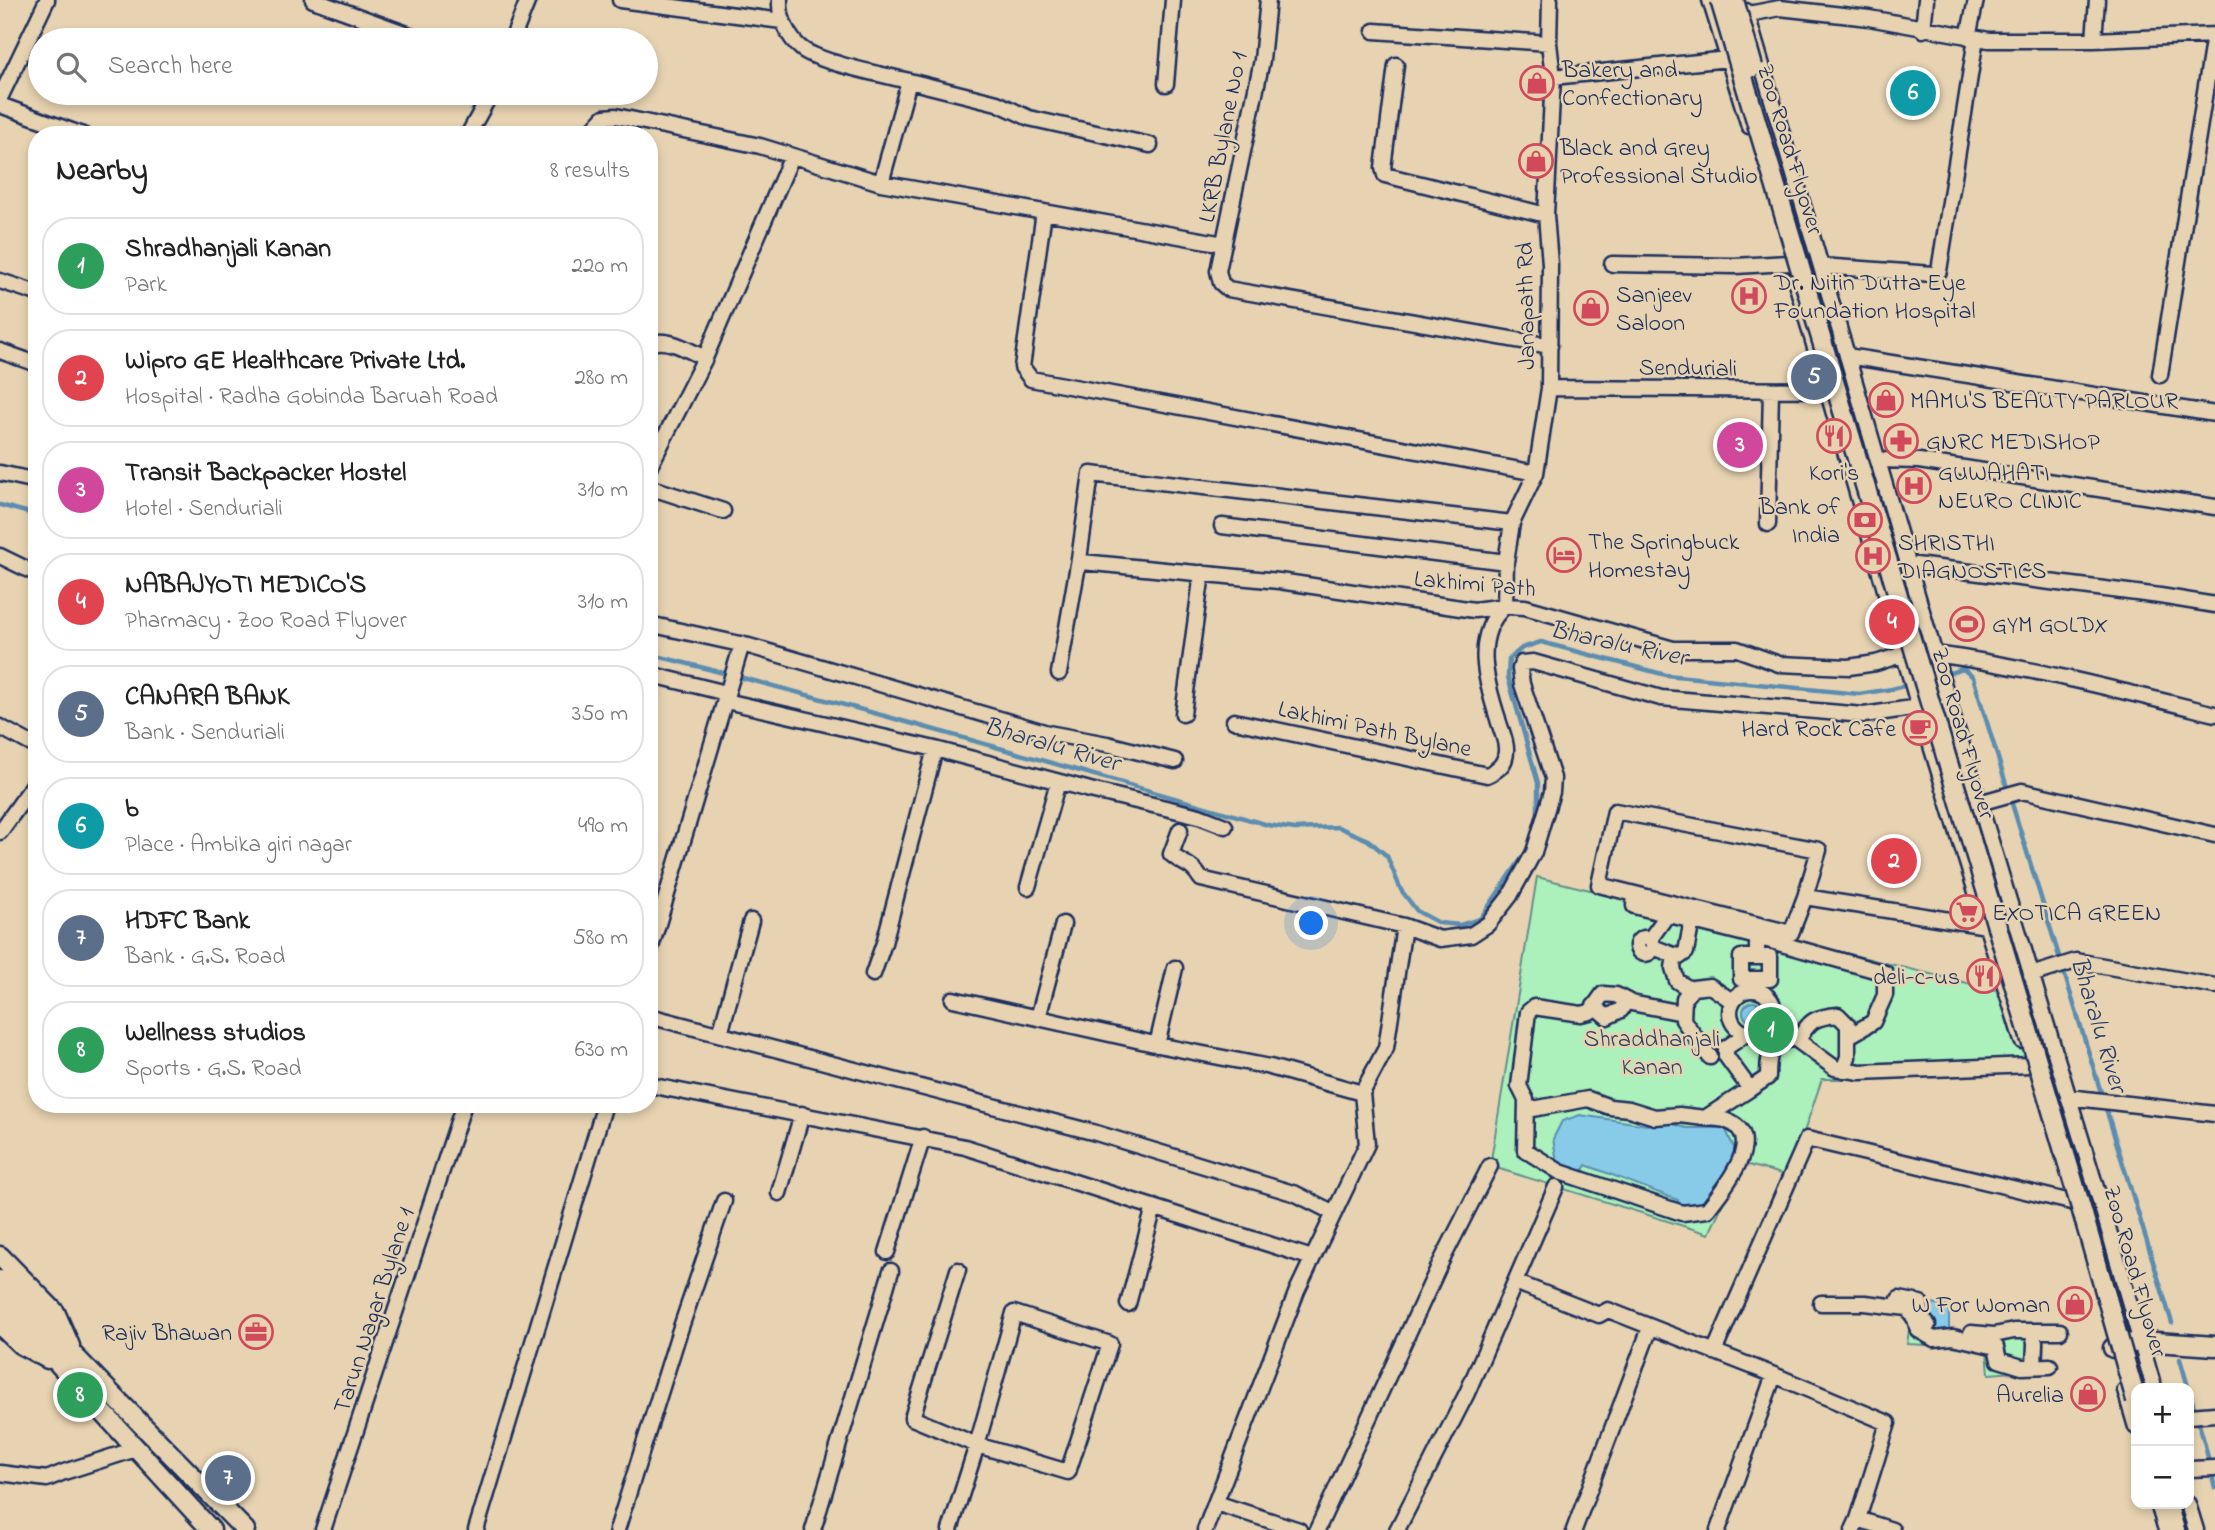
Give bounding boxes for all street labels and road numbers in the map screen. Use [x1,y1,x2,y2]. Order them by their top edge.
street label: LKRB Bylane No 1 [1191,49,1259,226]
street label: Zoo Road Flyover [1745,60,1831,240]
street label: Janapath Rd [1509,241,1546,370]
street label: Senduriali [1639,351,1737,388]
street label: Lakhimi Path [1413,563,1537,608]
street label: Zoo Road Flyover [1919,644,2003,824]
street label: Lakhimi Path Bylane [1274,693,1475,769]
street label: Zoo Road Flyover [2091,1182,2175,1362]
street label: Tarun Nagar Bylane 1 [326,1203,426,1419]

